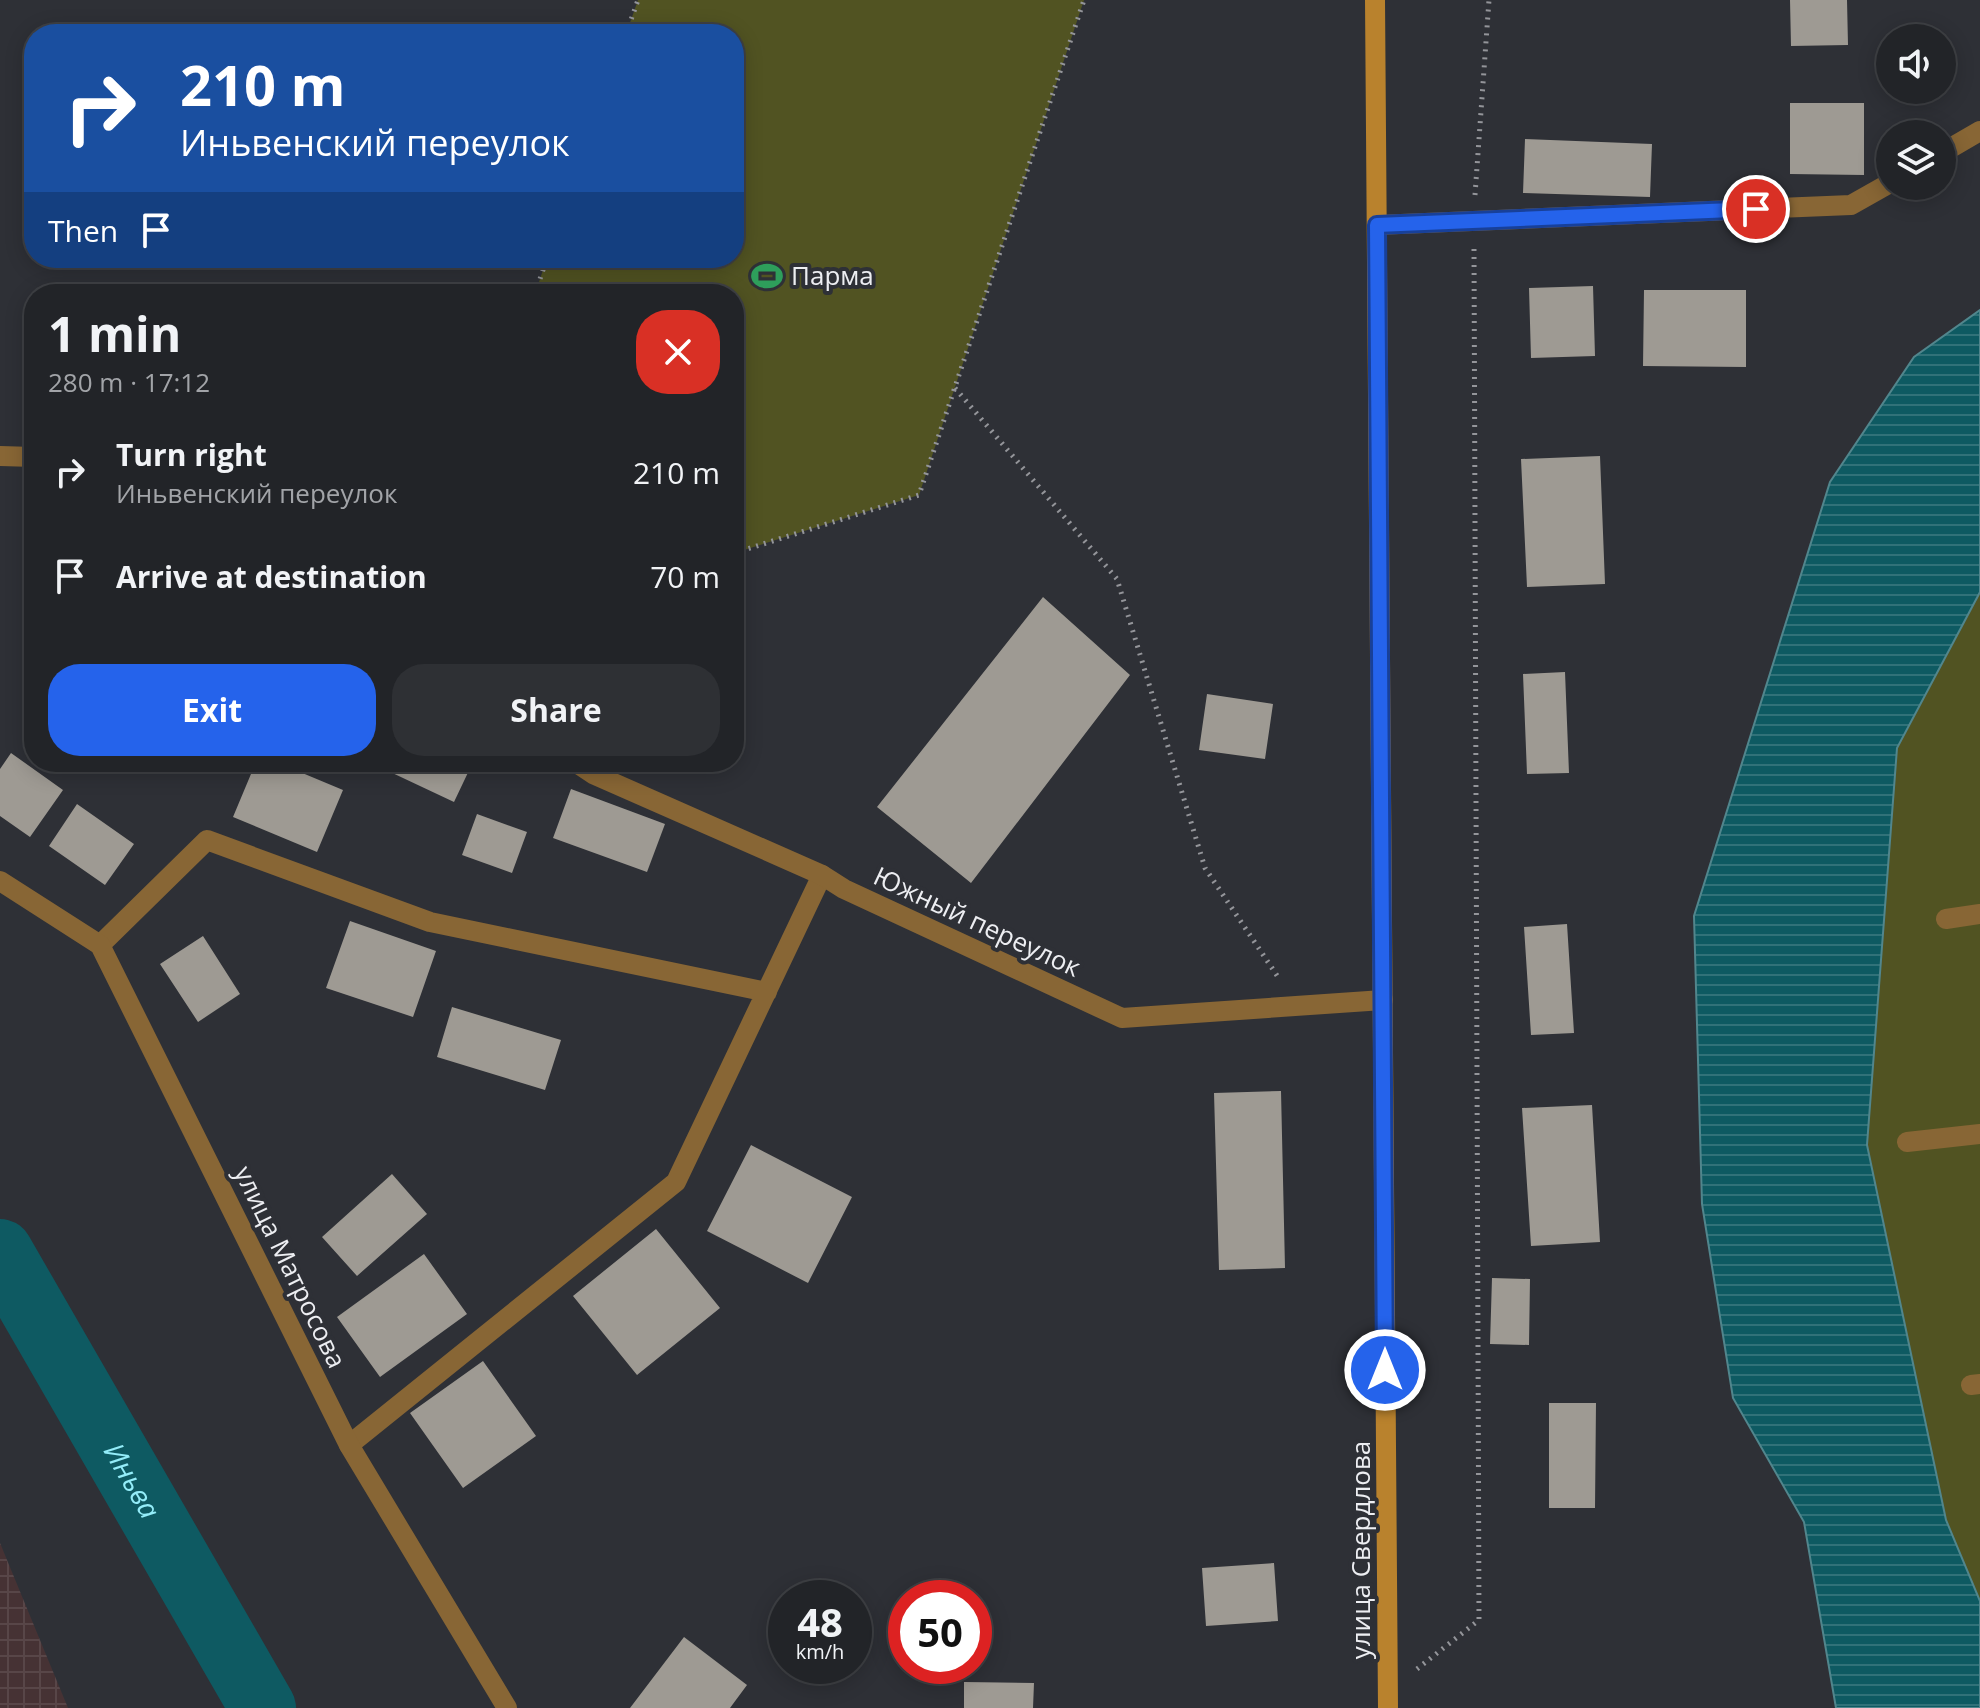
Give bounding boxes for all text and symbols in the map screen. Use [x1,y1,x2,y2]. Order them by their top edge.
map controls [1876,24,1956,200]
button: sound [1876,24,1956,104]
text: 210 m [180,46,346,122]
icon: right [48,56,152,160]
text: Иньвенский переулок [180,118,570,167]
button: layers [1876,120,1956,200]
pin [1722,175,1790,243]
icon: arrive [1734,187,1778,231]
icon: arrive [134,208,178,252]
text: Then [48,210,118,251]
place label: Парма [791,257,874,293]
sports icon: Парма [750,259,784,293]
text: 1 min [48,301,181,366]
button: close [636,310,720,394]
text: 280 m · 17:12 [48,364,210,400]
text: Turn right [116,434,267,475]
icon: right [48,450,92,494]
text: 210 m [633,452,720,493]
text: Иньвенский переулок [116,475,397,511]
icon: arrive [48,554,92,598]
text: Arrive at destination [116,556,427,597]
text: 70 m [650,556,720,597]
button: Exit [48,664,376,756]
button: Share [392,664,720,756]
street label: Южный переулок [868,857,1087,985]
street label: улица Матросова [226,1159,356,1374]
position arrow [1343,1328,1427,1412]
water label: Иньва [96,1435,170,1525]
street label: улица Свердлова [1342,1441,1378,1659]
speed limit sign: 50 [888,1580,992,1684]
text: 48 [797,1594,843,1649]
text: km/h [796,1638,844,1665]

